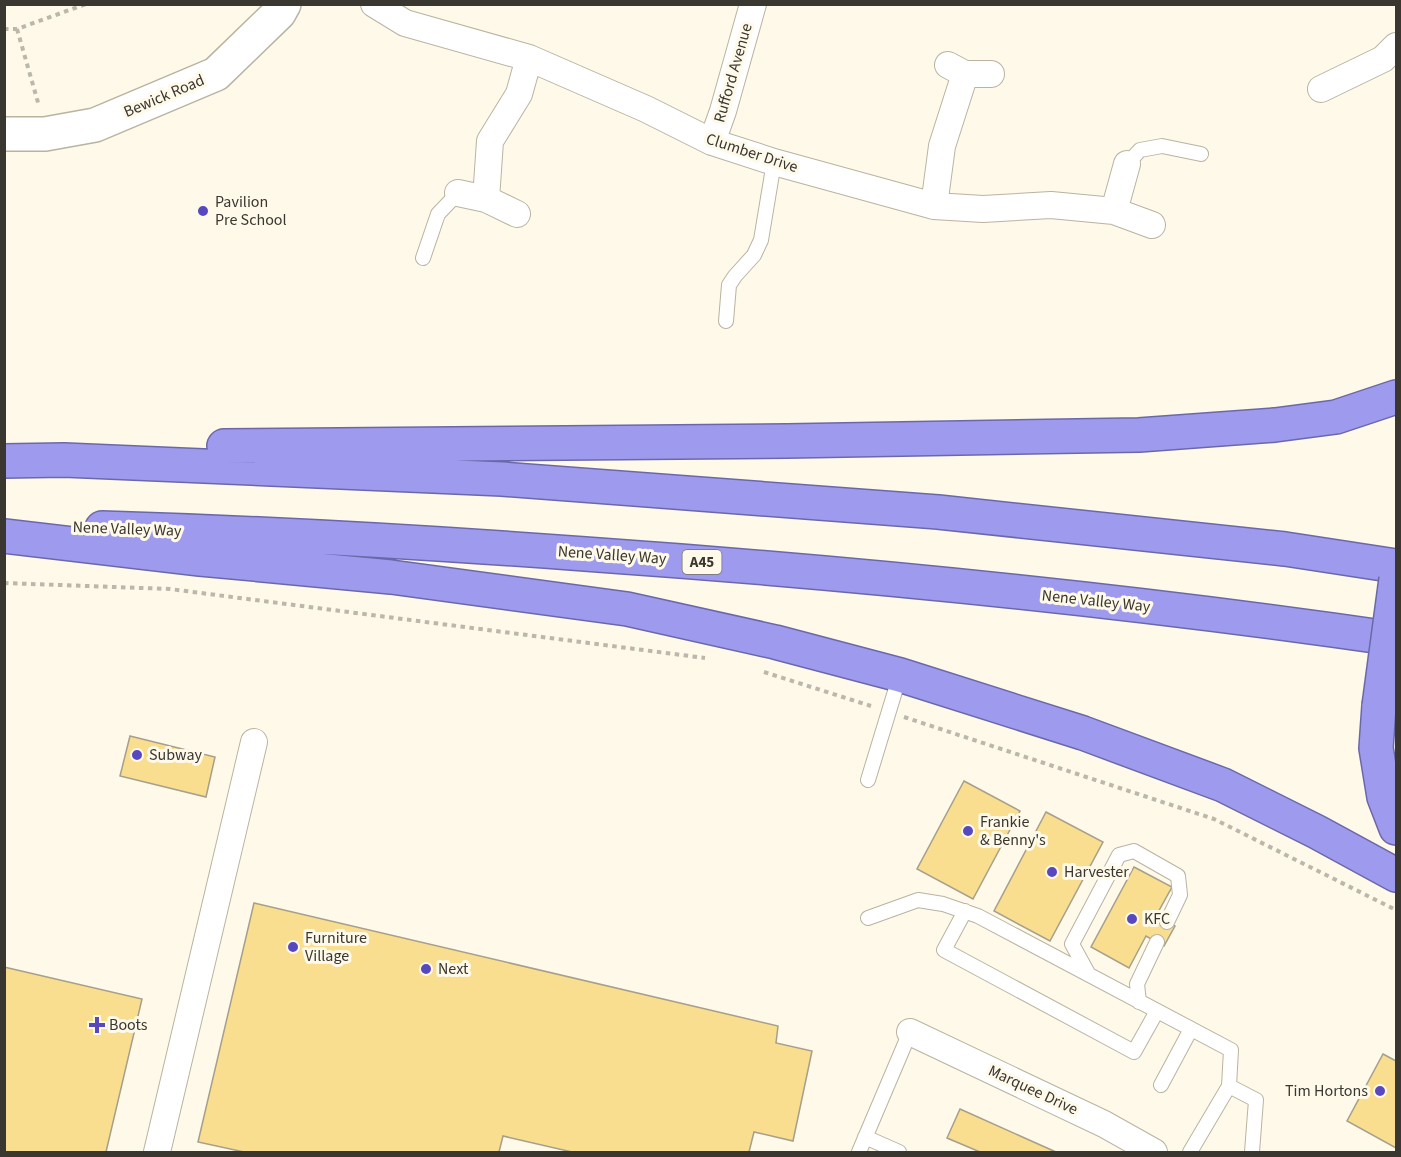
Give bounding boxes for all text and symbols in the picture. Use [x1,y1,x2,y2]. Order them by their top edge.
street label: Rufford Avenue [708,21,758,125]
street label: Bewick Road [120,69,208,123]
street label: Clumber Drive [703,128,801,178]
place label: Pavilion Pre School [215,191,287,231]
marker: Pavilion Pre School [196,204,210,218]
street label: Nene Valley Way [72,516,182,542]
street label: Nene Valley Way [557,540,668,570]
road number: A45 [682,550,722,574]
street label: Nene Valley Way [1041,584,1152,618]
place label: Subway [149,744,202,766]
marker: Subway [130,748,144,762]
place label: Frankie & Benny's [980,811,1046,851]
marker: Frankie & Benny's [961,824,975,838]
place label: Harvester [1064,861,1129,883]
marker: Harvester [1045,865,1059,879]
place label: KFC [1144,908,1170,930]
marker: KFC [1125,912,1139,926]
place label: Furniture Village [305,927,367,967]
marker: Furniture Village [286,940,300,954]
place label: Next [438,958,469,980]
marker: Next [419,962,433,976]
place label: Boots [109,1014,148,1036]
marker: Boots [90,1018,104,1032]
street label: Marquee Drive [985,1060,1081,1120]
place label: Tim Hortons [1285,1080,1368,1102]
marker: Tim Hortons [1373,1084,1387,1098]

